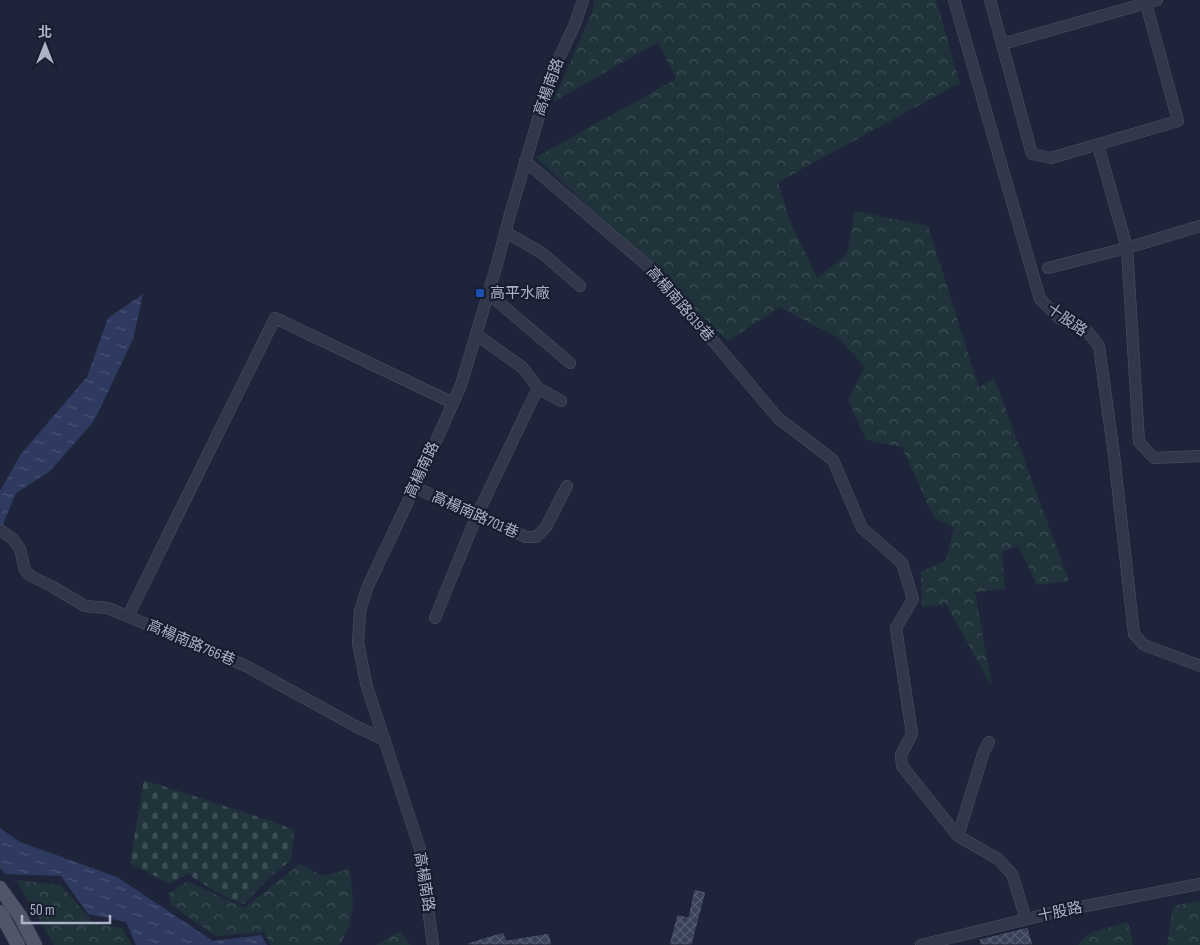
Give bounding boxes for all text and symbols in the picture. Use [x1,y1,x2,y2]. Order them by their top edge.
north arrow [20,20,70,70]
text: 北 [38,24,52,41]
street label: 高楊南路 [530,56,568,118]
street label: 高楊南路619巷 [642,262,718,346]
place label: 高平水廠 [490,284,550,303]
marker: 高平水廠 [474,287,486,299]
street label: 十股路 [1043,299,1091,341]
street label: 高楊南路 [401,439,443,501]
street label: 高楊南路701巷 [429,487,521,543]
street label: 高楊南路766巷 [144,616,238,670]
street label: 高楊南路 [410,851,438,913]
scale bar [22,892,110,924]
street label: 十股路 [1036,898,1084,926]
text: 50 m [30,901,55,920]

